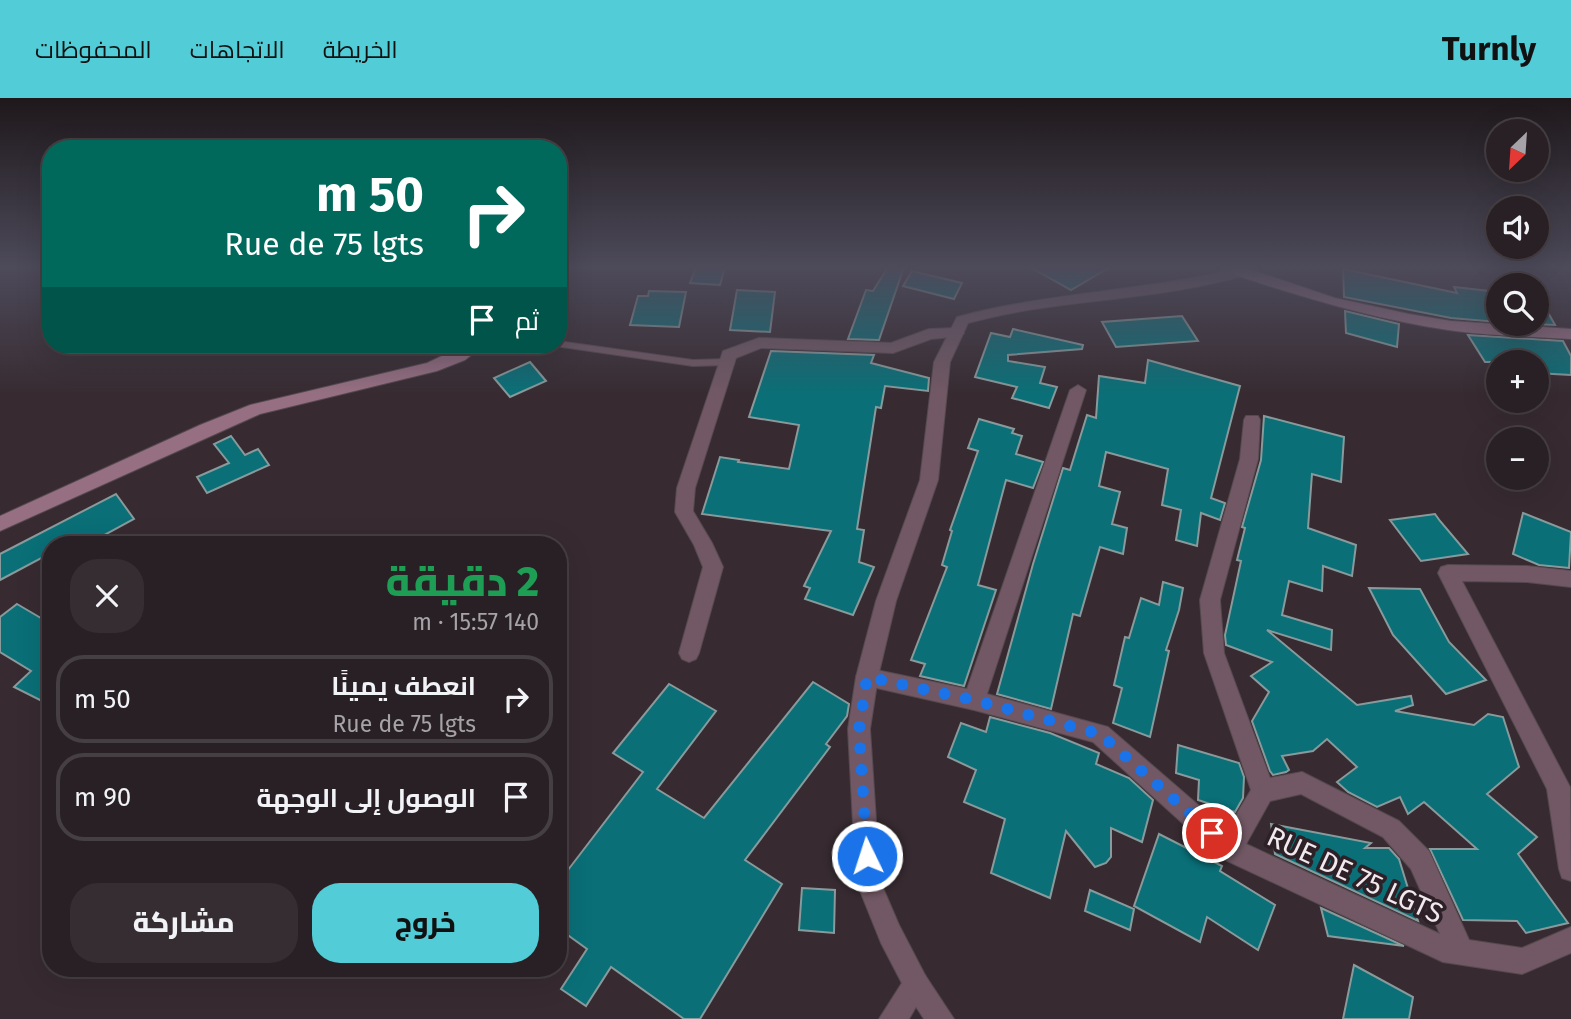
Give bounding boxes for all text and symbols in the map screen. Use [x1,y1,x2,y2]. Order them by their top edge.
text: Turnly [1442,29,1536,69]
text: المحفوظات [35,36,152,64]
text: الاتجاهات [190,36,285,64]
text: الخريطة [323,36,398,64]
north arrow [1486,119,1549,182]
map controls [1486,119,1549,490]
text: 50 m [316,165,424,224]
icon: right [448,168,539,259]
button: sound [1486,196,1549,259]
text: Rue de 75 lgts [224,225,424,263]
button: search [1486,273,1549,336]
icon: arrive [463,301,501,339]
text: ثم [515,306,539,337]
button: + [1486,350,1549,413]
button: − [1486,427,1549,490]
text: 2 دقيقة [385,557,539,607]
button: close [70,559,144,633]
text: 140 m · 15:57 [412,608,539,636]
text: انعطف يمينًا [331,671,476,702]
icon: right [497,680,535,718]
text: 50 m [74,684,131,715]
text: Rue de 75 lgts [332,710,476,738]
icon: arrive [497,778,535,816]
text: 90 m [74,782,131,813]
text: الوصول إلى الوجهة [257,783,476,814]
pin [1182,803,1242,863]
icon: arrive [1193,814,1231,852]
position arrow [830,819,904,893]
street label: RUE DE 75 LGTS [1262,820,1448,930]
button: مشاركة [70,883,298,963]
button: خروج [312,883,539,963]

